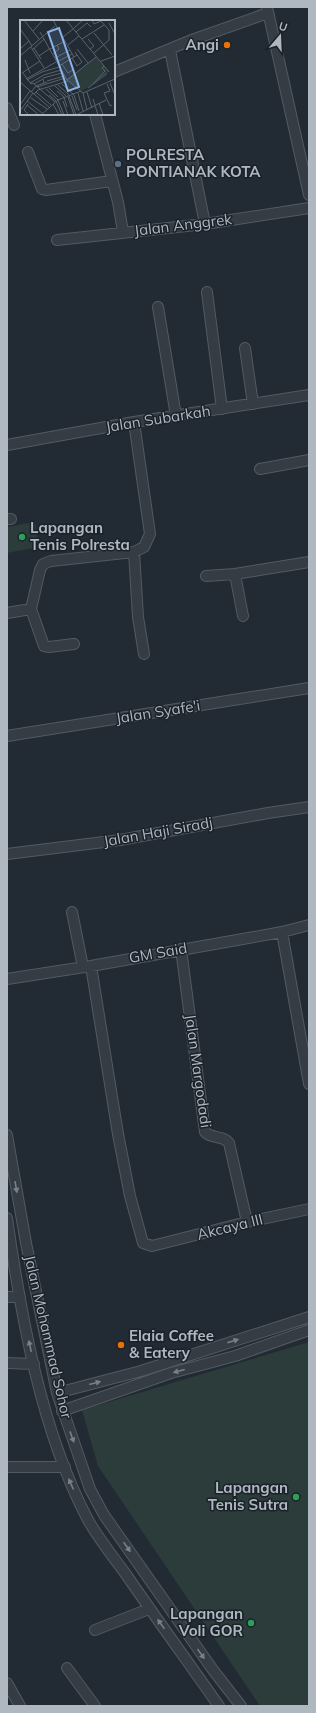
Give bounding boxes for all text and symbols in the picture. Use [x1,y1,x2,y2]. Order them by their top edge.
north arrow [260,16,300,56]
text: U [277,19,289,34]
inset map [20,20,115,115]
place label: Angi [185,35,219,54]
marker: Angi [222,40,232,50]
place label: POLRESTA PONTIANAK KOTA [126,145,261,181]
marker: POLRESTA PONTIANAK KOTA [113,159,123,169]
street label: Jalan Anggrek [133,209,233,240]
street label: Jalan Subarkah [104,401,212,436]
place label: Lapangan Tenis Polresta [30,518,130,554]
marker: Lapangan Tenis Polresta [17,532,27,542]
street label: Jalan Syafe'i [114,695,201,728]
street label: Jalan Haji Siradj [102,813,214,850]
street label: GM Said [127,938,188,967]
street label: Jalan Margodadi [181,1013,216,1129]
one-way arrow [13,1181,19,1193]
street label: Akcaya III [195,1209,265,1244]
street label: Jalan Mohammad Sohor [20,1253,77,1421]
place label: Elaia Coffee & Eatery [129,1326,214,1362]
one-way arrow [227,1338,239,1344]
one-way arrow [27,1340,33,1352]
marker: Elaia Coffee & Eatery [116,1340,126,1350]
one-way arrow [172,1368,184,1374]
one-way arrow [89,1380,101,1386]
one-way arrow [69,1431,75,1443]
one-way arrow [68,1478,74,1490]
place label: Lapangan Tenis Sutra [208,1478,288,1514]
marker: Lapangan Tenis Sutra [291,1492,301,1502]
one-way arrow [123,1542,131,1553]
place label: Lapangan Voli GOR [170,1604,243,1640]
marker: Lapangan Voli GOR [246,1618,256,1628]
one-way arrow [156,1619,165,1630]
one-way arrow [197,1648,206,1659]

